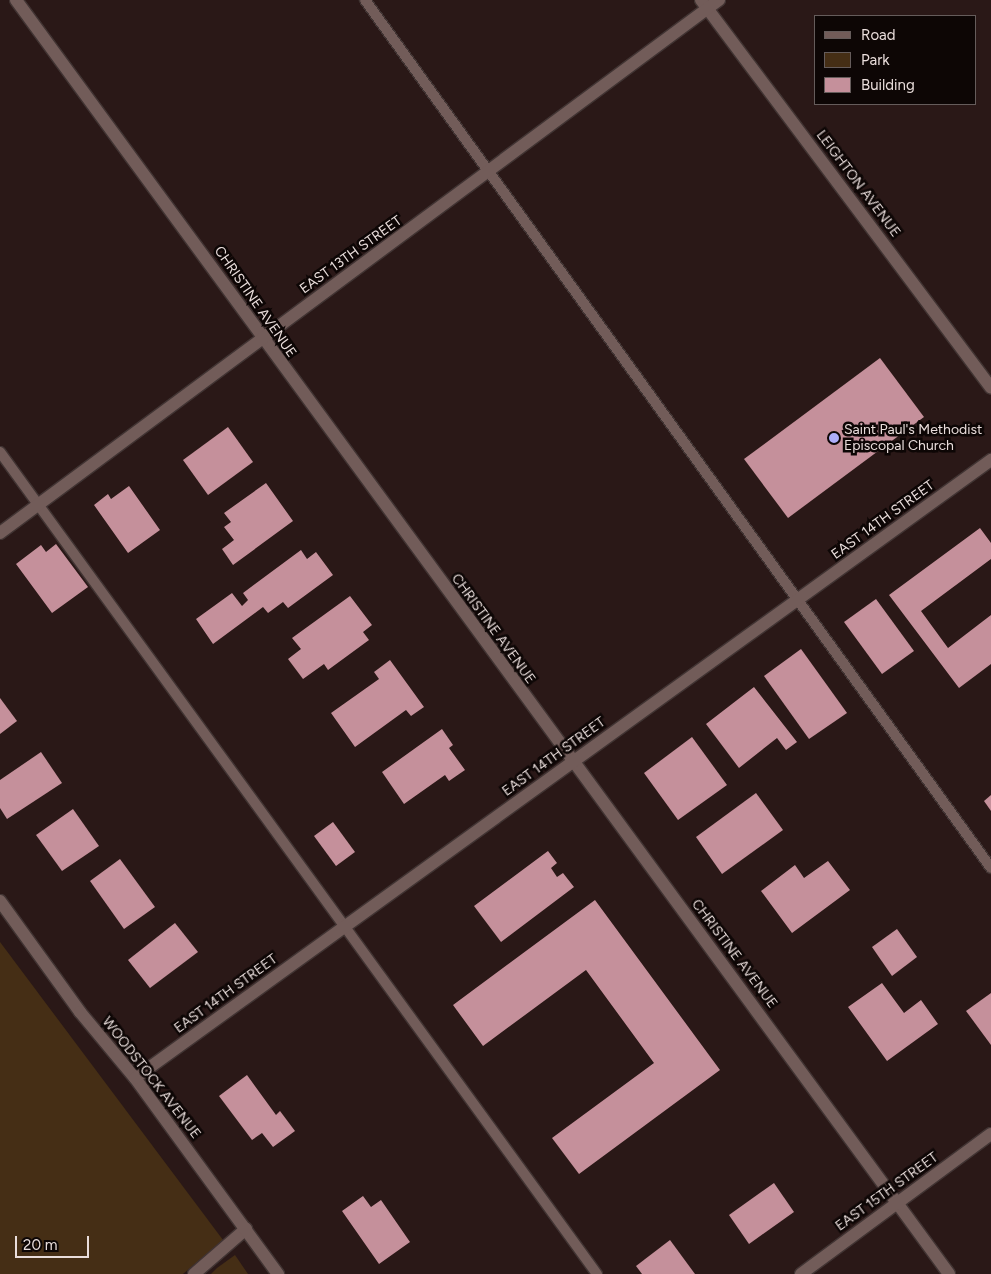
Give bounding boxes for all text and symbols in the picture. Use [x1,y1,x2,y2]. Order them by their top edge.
legend [814,15,976,105]
text: Road [861,26,896,44]
text: Park [861,51,890,69]
text: Building [861,76,915,94]
street label: LEIGHTON AVENUE [812,127,904,241]
street label: EAST 13TH STREET [297,212,405,298]
street label: CHRISTINE AVENUE [210,243,300,361]
place label: Saint Paul's Methodist Episcopal Church [844,422,982,454]
marker: Saint Paul's Methodist Episcopal Church [828,432,840,444]
street label: EAST 14TH STREET [828,477,938,563]
street label: CHRISTINE AVENUE [447,571,539,687]
street label: EAST 14TH STREET [499,714,609,800]
street label: CHRISTINE AVENUE [688,896,780,1012]
street label: EAST 14TH STREET [171,951,281,1037]
street label: WOODSTOCK AVENUE [98,1014,204,1142]
street label: EAST 15TH STREET [833,1149,941,1235]
scale bar [18,1226,91,1258]
text: 20 m [23,1236,57,1254]

